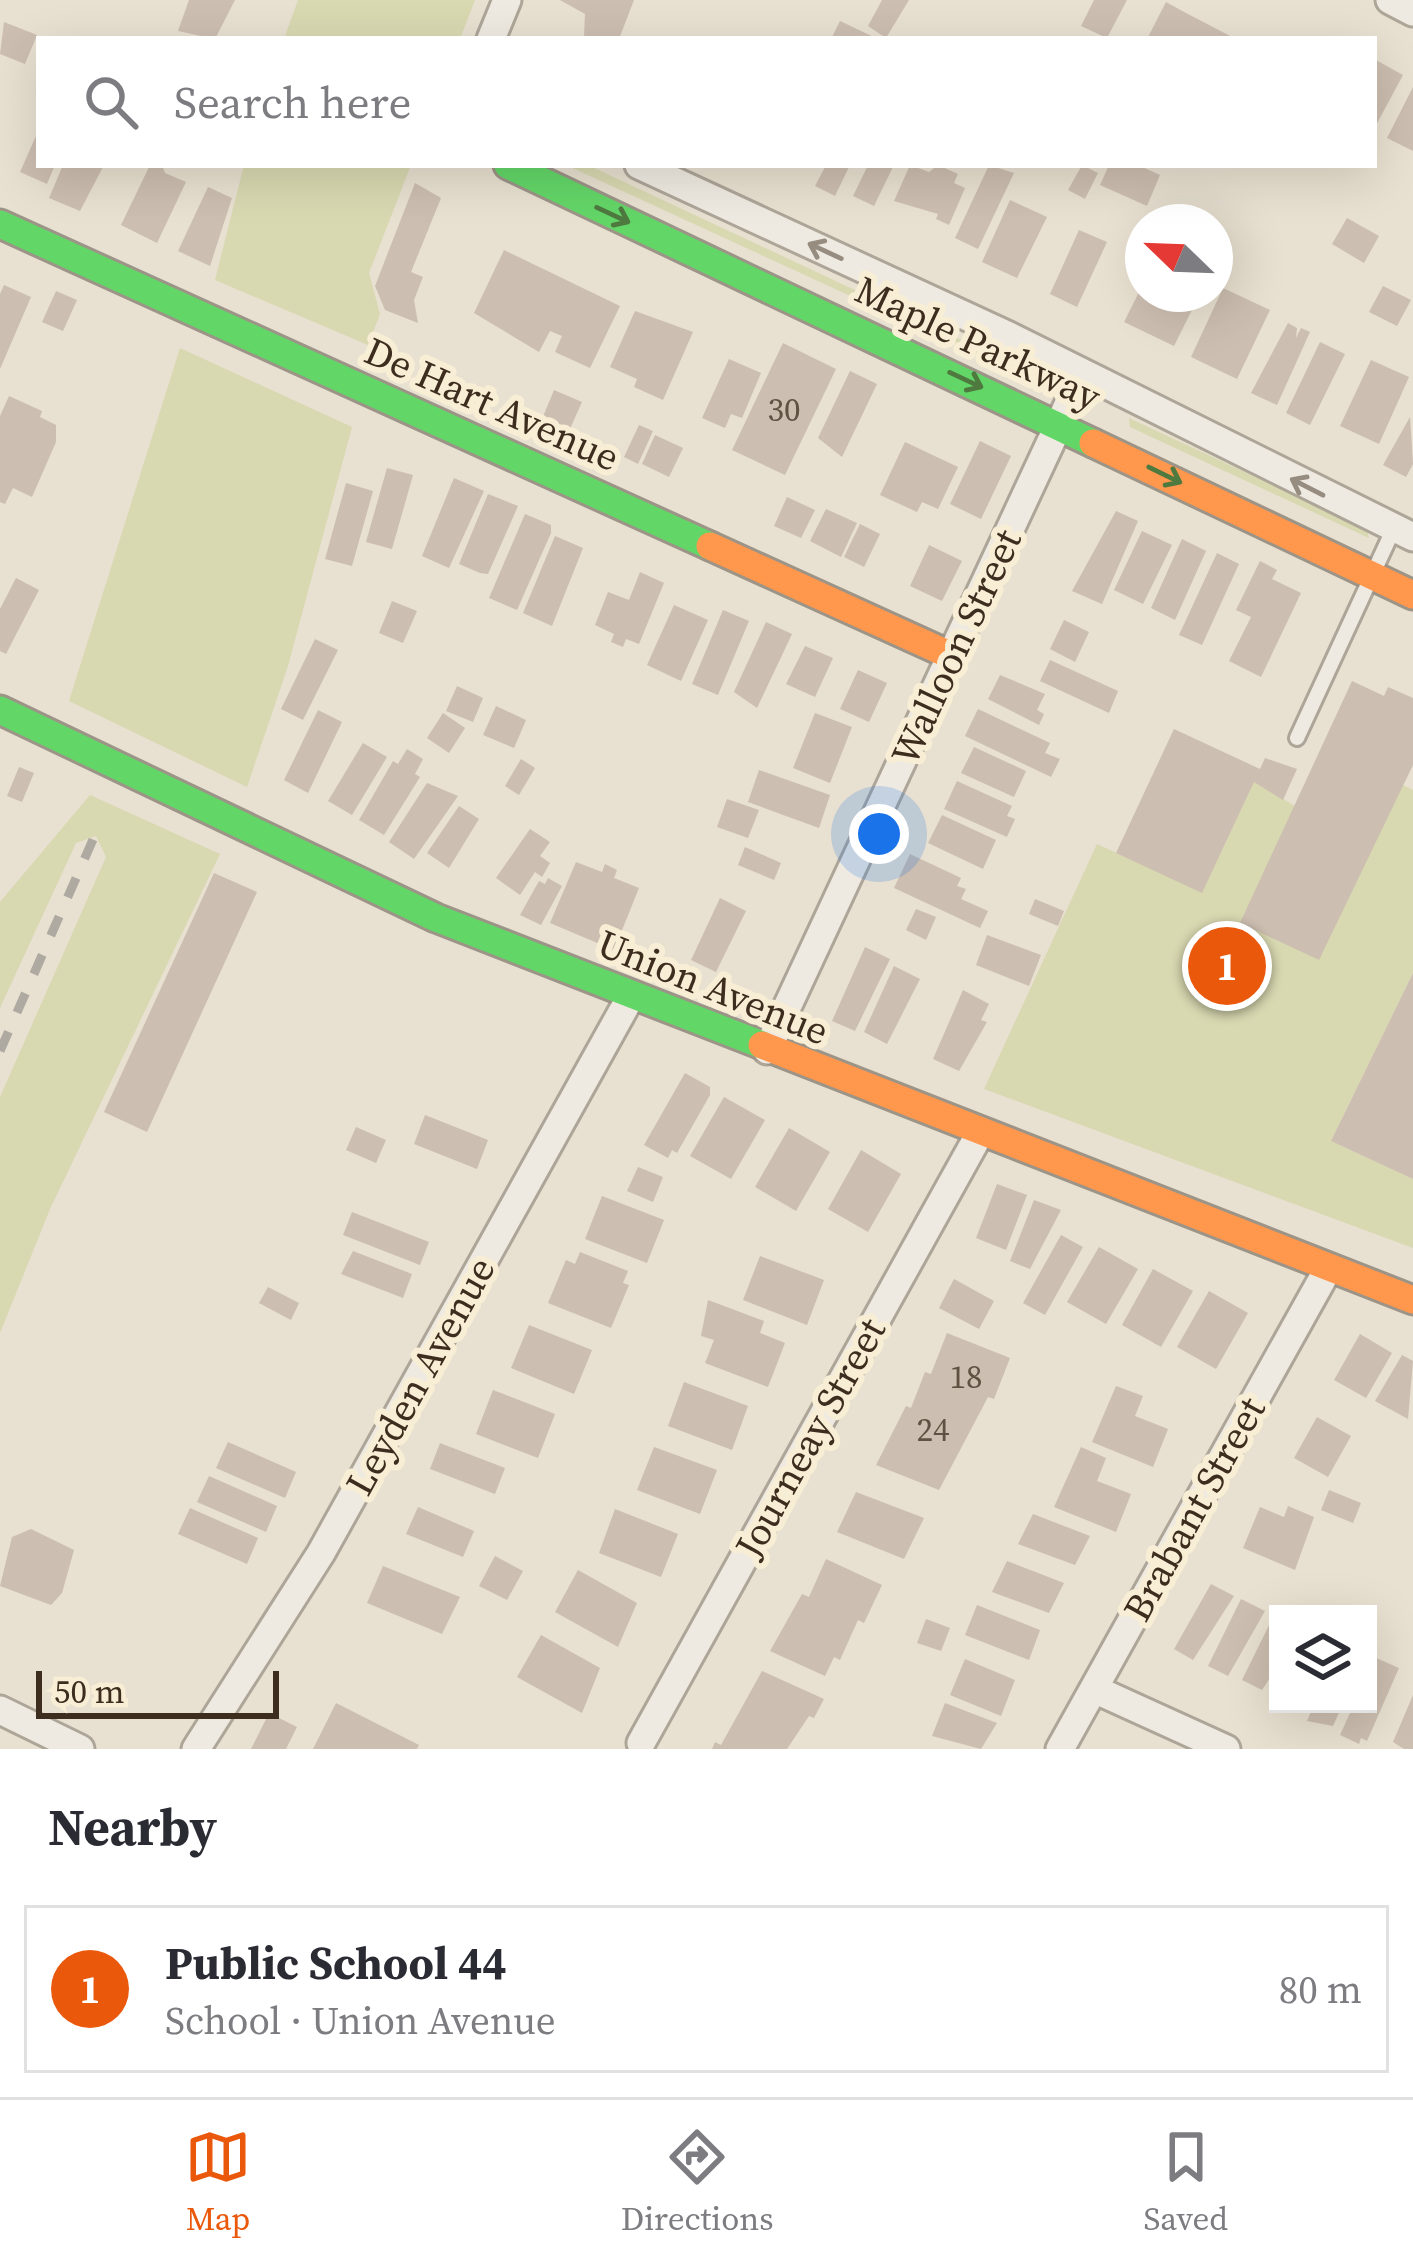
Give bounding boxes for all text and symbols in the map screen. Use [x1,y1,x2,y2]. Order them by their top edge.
search box [36,36,1377,168]
icon: search [78,69,144,135]
text: Search here [174,71,411,133]
north arrow [1125,204,1233,312]
one-way arrow [594,205,630,227]
one-way arrow [808,239,844,261]
street label: Maple Parkway [847,263,1109,423]
street label: De Hart Avenue [356,324,628,484]
one-way arrow [947,370,983,392]
house number: 30 [768,387,801,432]
one-way arrow [1146,465,1182,487]
one-way arrow [1290,474,1325,497]
street label: Walloon Street [878,520,1034,773]
your location [849,804,909,864]
street label: Union Avenue [590,917,836,1057]
pin: 1 [1188,921,1266,1011]
street label: Leyden Avenue [333,1247,507,1505]
street label: Journeay Street [722,1308,898,1568]
house number: 18 [950,1354,983,1399]
street label: Brabant Street [1111,1387,1278,1631]
house number: 24 [917,1407,950,1452]
map controls [1269,1605,1377,1713]
button: layers [1269,1605,1377,1713]
scale bar [36,1665,279,1718]
text: 50 m [54,1669,124,1714]
text: Nearby [48,1792,217,1862]
text: Public School 44 [165,1932,507,1994]
text: 1 [79,1963,101,2016]
text: 80 m [1279,1963,1362,2016]
text: School · Union Avenue [165,1994,556,2047]
tab: Map [185,2124,251,2241]
tab: Directions [621,2124,774,2241]
tab: Saved [1143,2124,1228,2241]

